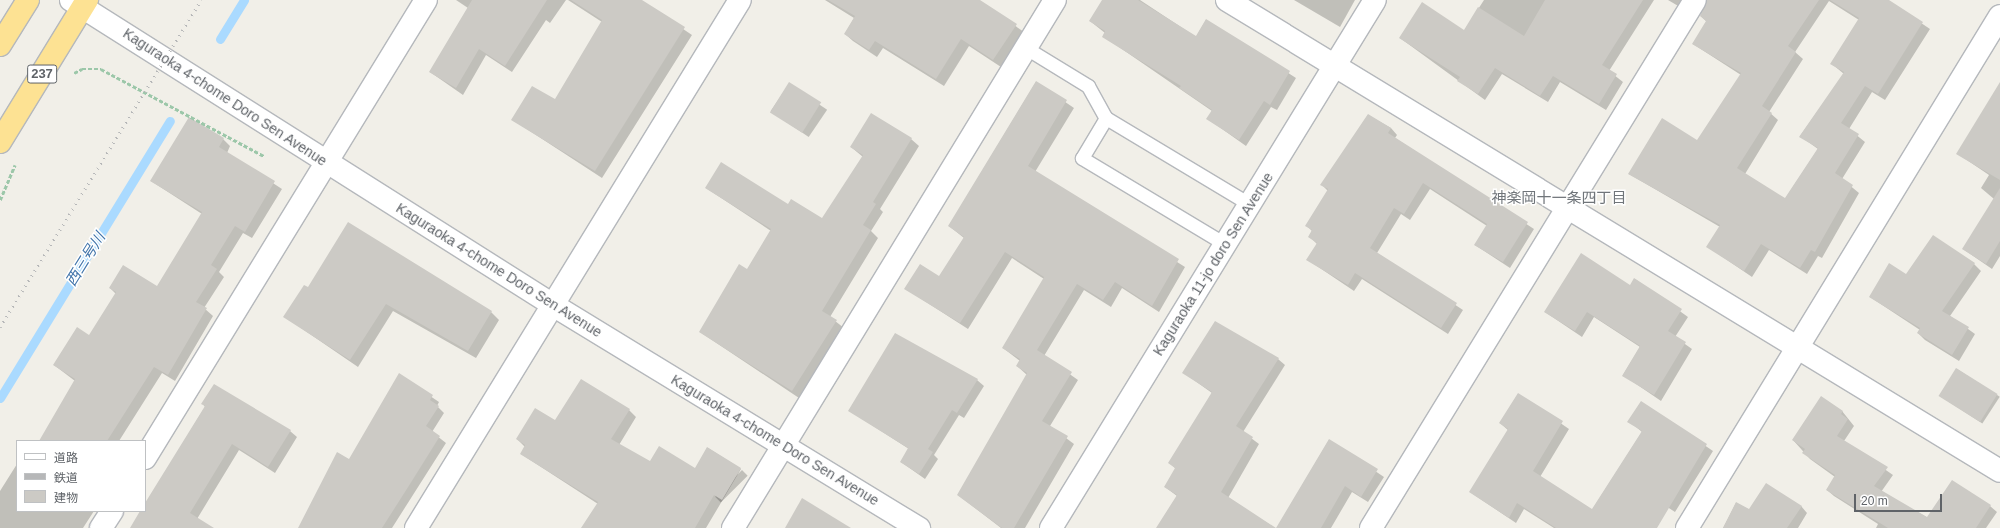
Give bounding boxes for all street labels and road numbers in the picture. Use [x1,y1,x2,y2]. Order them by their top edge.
street label: Kaguraoka 4-chome Doro Sen Avenue [120,25,330,169]
road number: 237 [27,63,57,85]
street label: Kaguraoka 11-jo doro Sen Avenue [1149,169,1277,359]
street label: Kaguraoka 4-chome Doro Sen Avenue [393,199,605,341]
street label: Kaguraoka 4-chome Doro Sen Avenue [668,371,882,509]

